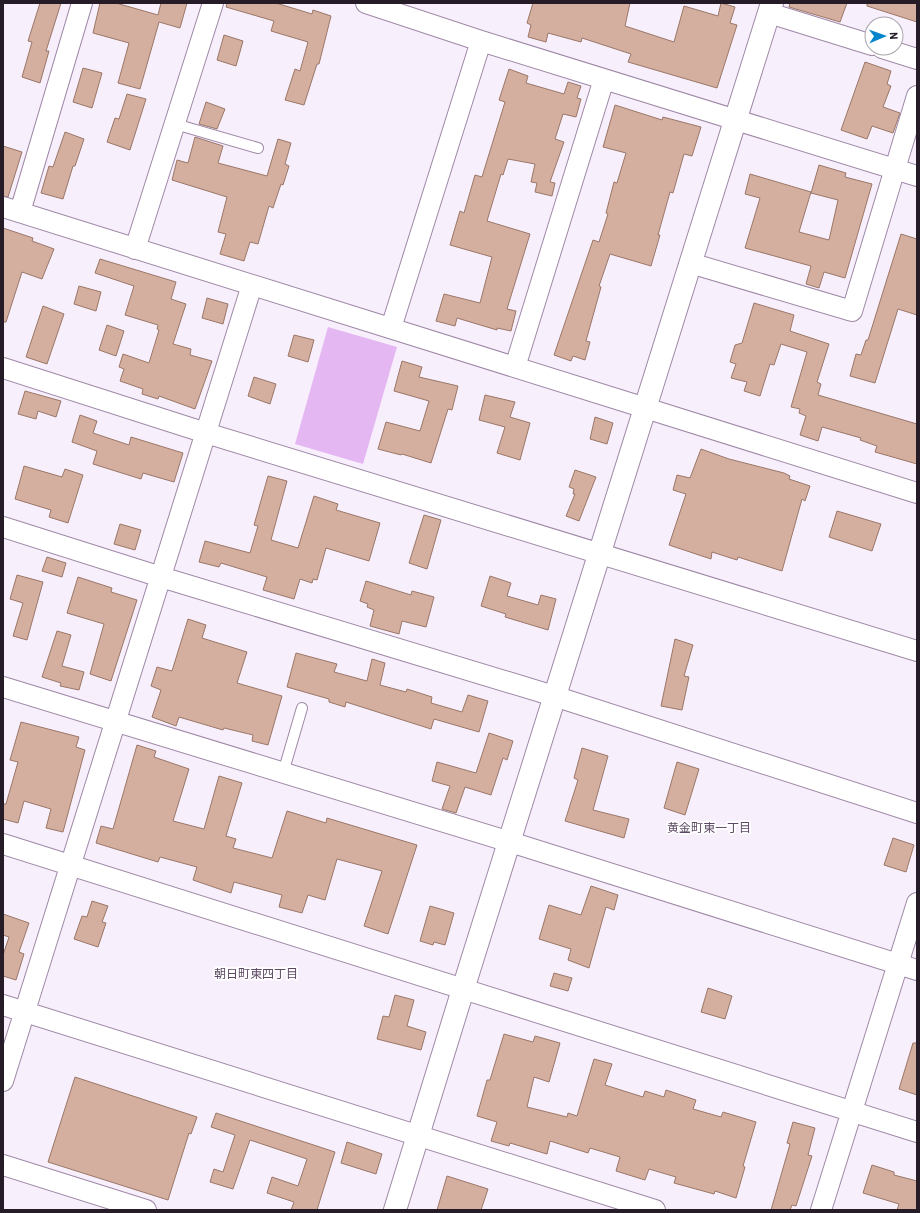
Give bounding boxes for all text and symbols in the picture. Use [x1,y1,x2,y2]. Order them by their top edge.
north arrow [864,16,904,56]
text: N [888,32,901,40]
district label: 黄金町東一丁目 [667,820,751,834]
district label: 朝日町東四丁目 [214,966,298,980]

